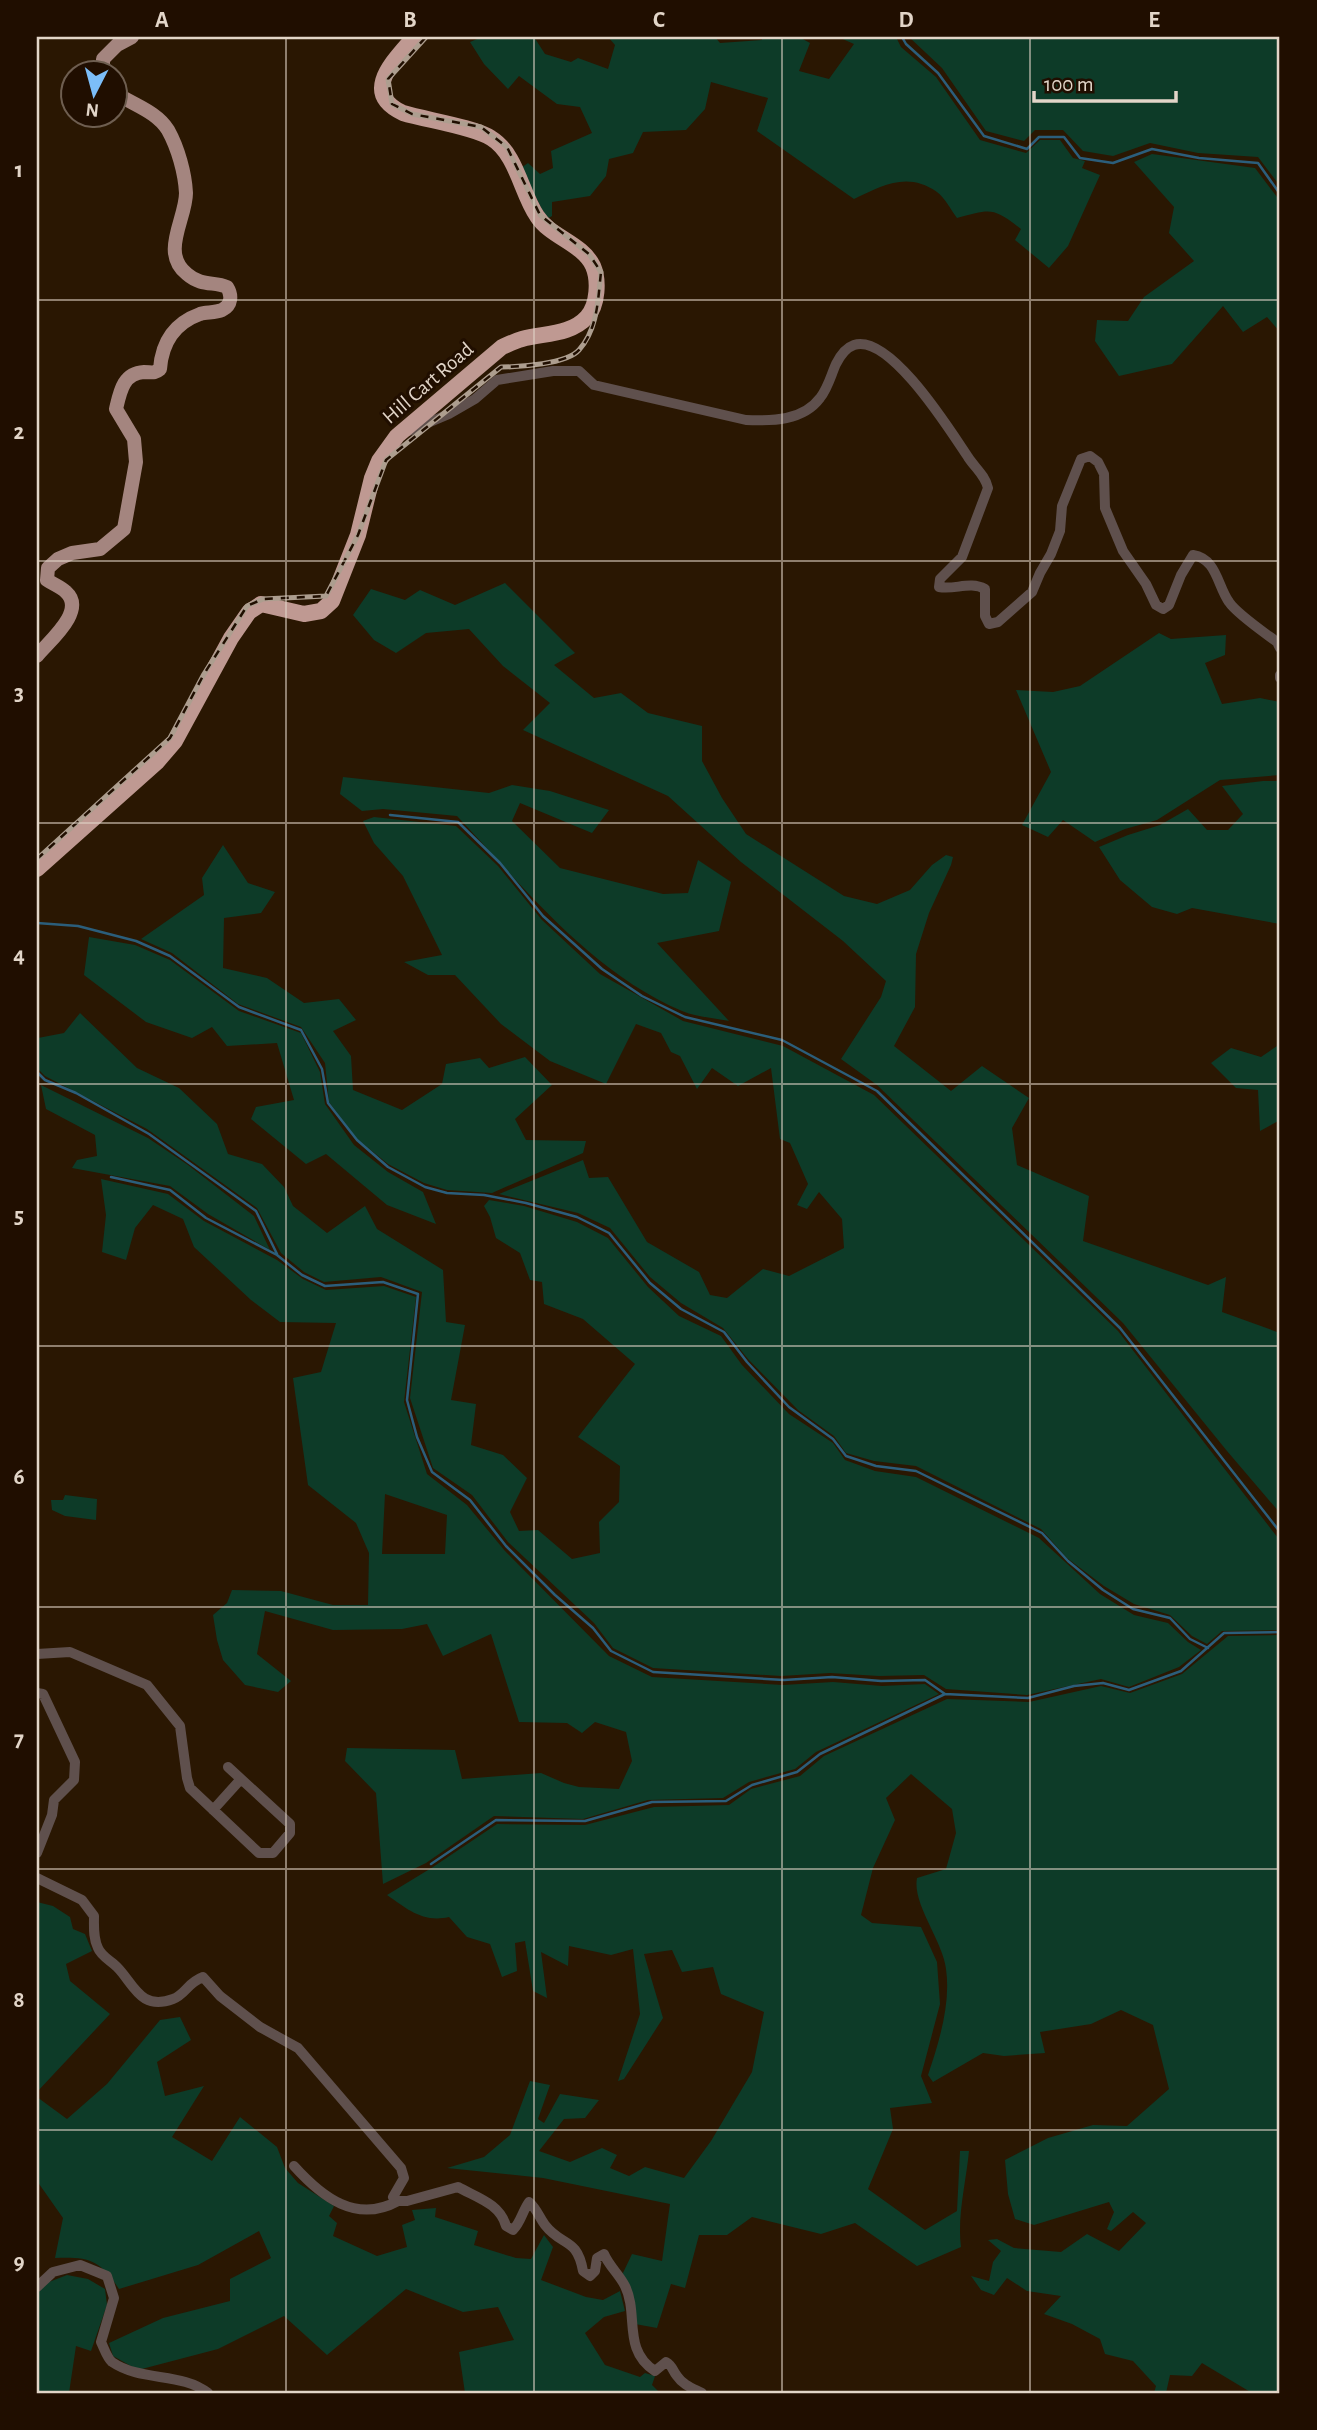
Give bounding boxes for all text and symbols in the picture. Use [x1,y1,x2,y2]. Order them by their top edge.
text: A [155,9,169,32]
text: B [403,9,417,32]
text: C [653,9,665,32]
text: D [898,9,914,32]
text: E [1148,9,1160,32]
north arrow [60,60,130,130]
scale bar [1034,60,1175,104]
text: 100 m [1044,74,1094,95]
text: N [85,99,100,120]
text: 1 [15,159,23,182]
street label: Hill Cart Road [379,338,477,428]
text: 2 [14,421,25,444]
text: 3 [14,682,24,705]
text: 4 [13,944,25,967]
text: 5 [14,1205,24,1228]
text: 6 [13,1466,25,1489]
text: 7 [14,1728,24,1751]
text: 8 [13,1989,25,2012]
text: 9 [13,2251,25,2274]

